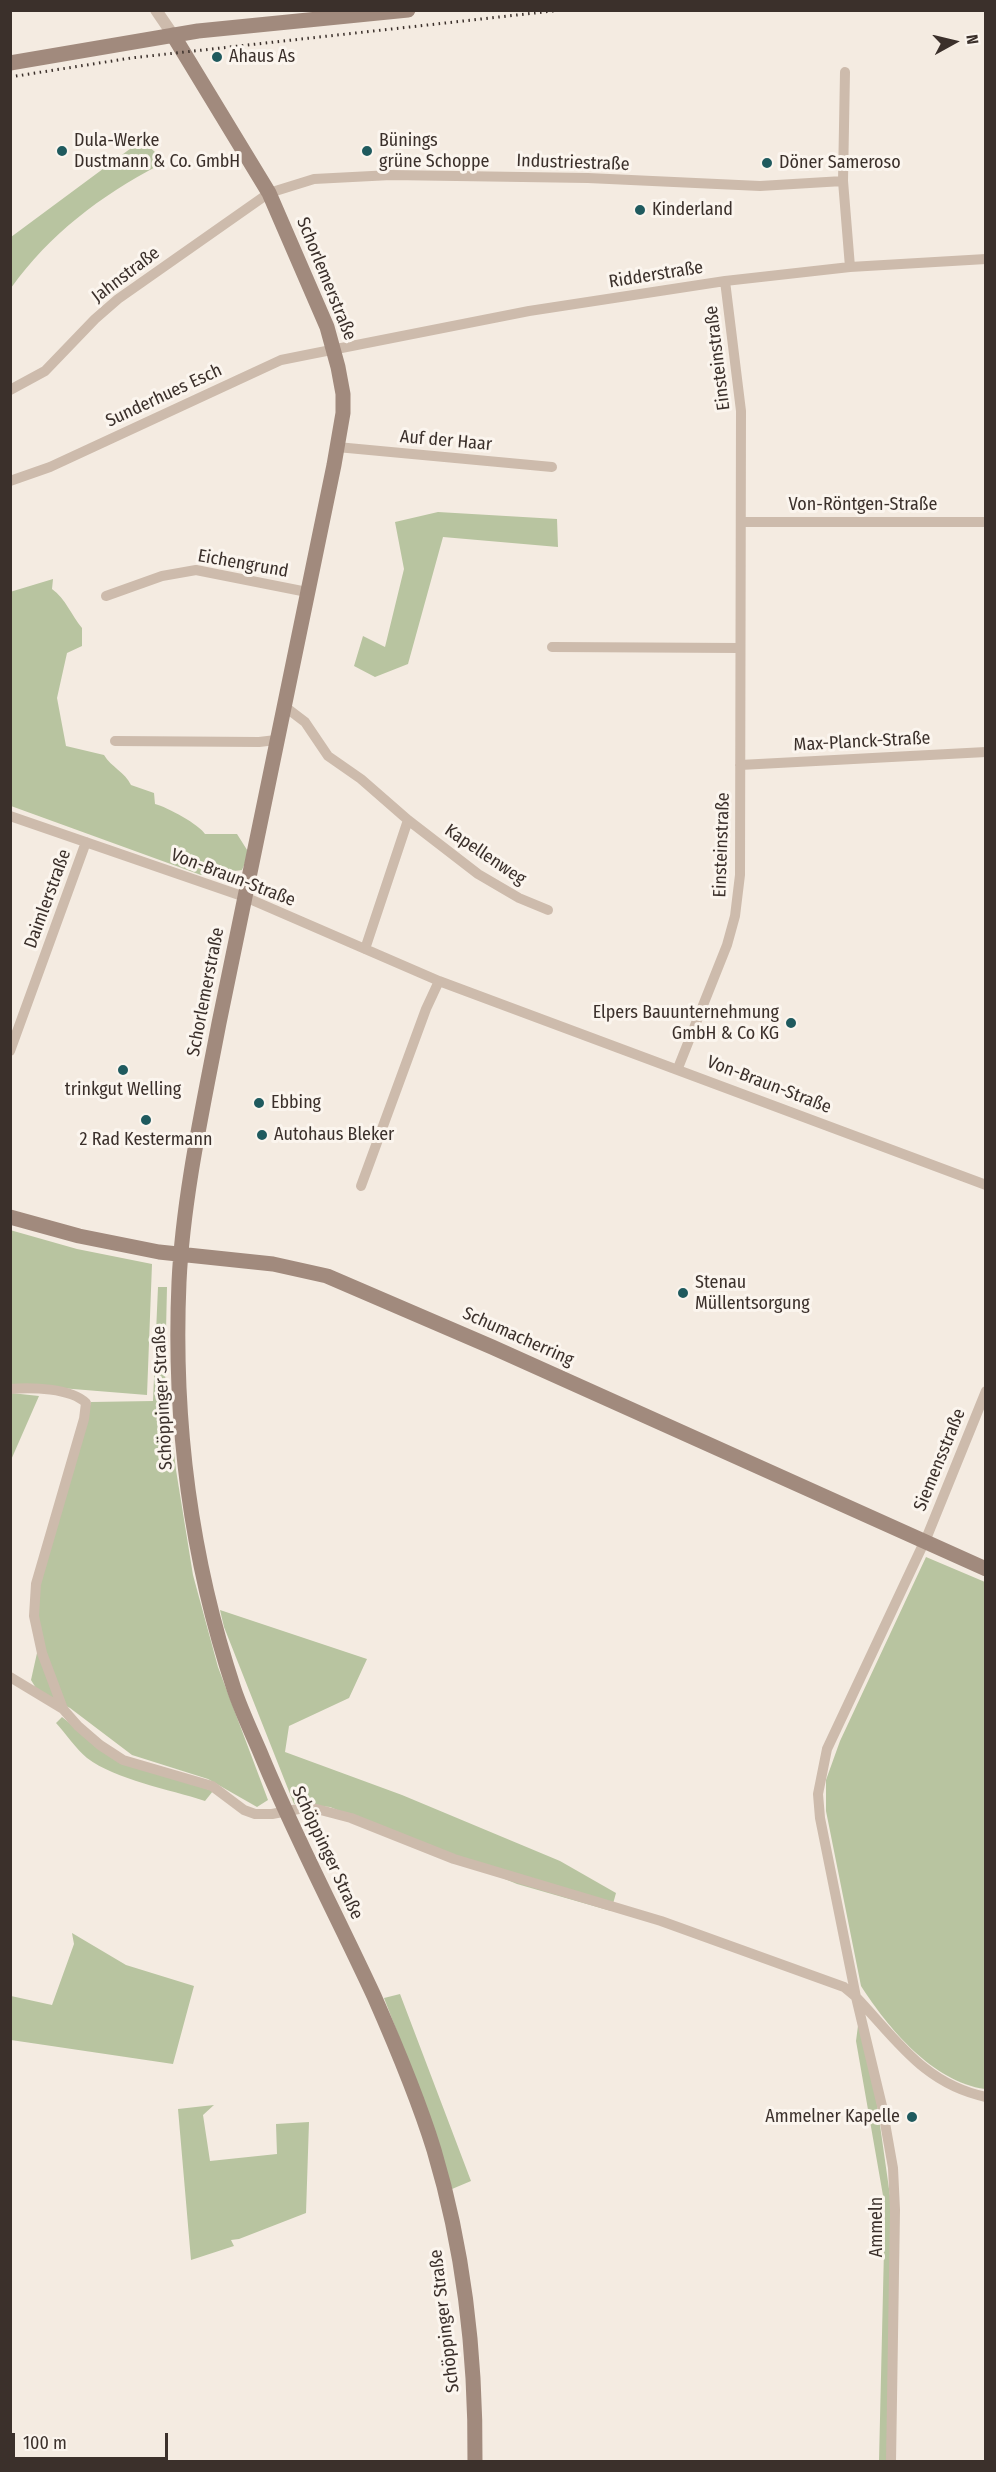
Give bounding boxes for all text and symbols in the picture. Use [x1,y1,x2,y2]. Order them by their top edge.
north arrow [924,12,984,72]
text: N [962,33,982,45]
place label: Ahaus As [229,46,295,68]
marker: Ahaus As [210,50,224,64]
place label: Dula-Werke Dustmann & Co. GmbH [74,130,240,172]
place label: Bünings grüne Schoppe [379,130,489,172]
marker: Dula-Werke Dustmann & Co. GmbH [55,144,69,158]
marker: Bünings grüne Schoppe [360,144,374,158]
street label: Industriestraße [516,150,630,176]
place label: Döner Sameroso [779,152,901,174]
marker: Döner Sameroso [760,156,774,170]
place label: Kinderland [652,199,733,221]
marker: Kinderland [633,203,647,217]
street label: Schorlemerstraße [291,214,361,344]
street label: Jahnstraße [88,242,164,308]
street label: Ridderstraße [607,257,705,293]
street label: Einsteinstraße [701,304,735,412]
street label: Sunderhues Esch [103,360,225,432]
street label: Auf der Haar [399,426,493,456]
street label: Von-Röntgen-Straße [789,494,937,516]
street label: Eichengrund [196,545,290,583]
street label: Max-Planck-Straße [793,728,931,756]
street label: Einsteinstraße [709,792,735,898]
street label: Kapellenweg [440,820,530,890]
street label: Von-Braun-Straße [168,844,298,912]
street label: Daimlerstraße [20,847,76,951]
street label: Schorlemerstraße [183,926,229,1058]
place label: Elpers Bauunternehmung GmbH & Co KG [593,1002,779,1044]
marker: Elpers Bauunternehmung GmbH & Co KG [784,1016,798,1030]
street label: Von-Braun-Straße [704,1051,834,1119]
marker: trinkgut Welling [116,1063,130,1077]
place label: trinkgut Welling [65,1079,181,1101]
place label: Ebbing [271,1092,321,1114]
marker: Ebbing [252,1096,266,1110]
marker: 2 Rad Kestermann [139,1113,153,1127]
place label: Autohaus Bleker [274,1124,394,1146]
marker: Autohaus Bleker [255,1128,269,1142]
place label: 2 Rad Kestermann [80,1129,212,1151]
place label: Stenau Müllentsorgung [695,1272,810,1314]
marker: Stenau Müllentsorgung [676,1286,690,1300]
street label: Schumacherring [459,1303,577,1371]
street label: Schöppinger Straße [148,1325,178,1471]
street label: Siemensstraße [910,1406,970,1514]
street label: Schöppinger Straße [287,1783,367,1923]
place label: Ammelner Kapelle [765,2106,900,2128]
marker: Ammelner Kapelle [905,2110,919,2124]
street label: Ammeln [866,2197,888,2257]
street label: Schöppinger Straße [425,2248,465,2394]
scale bar [15,2421,171,2459]
text: 100 m [23,2432,67,2454]

